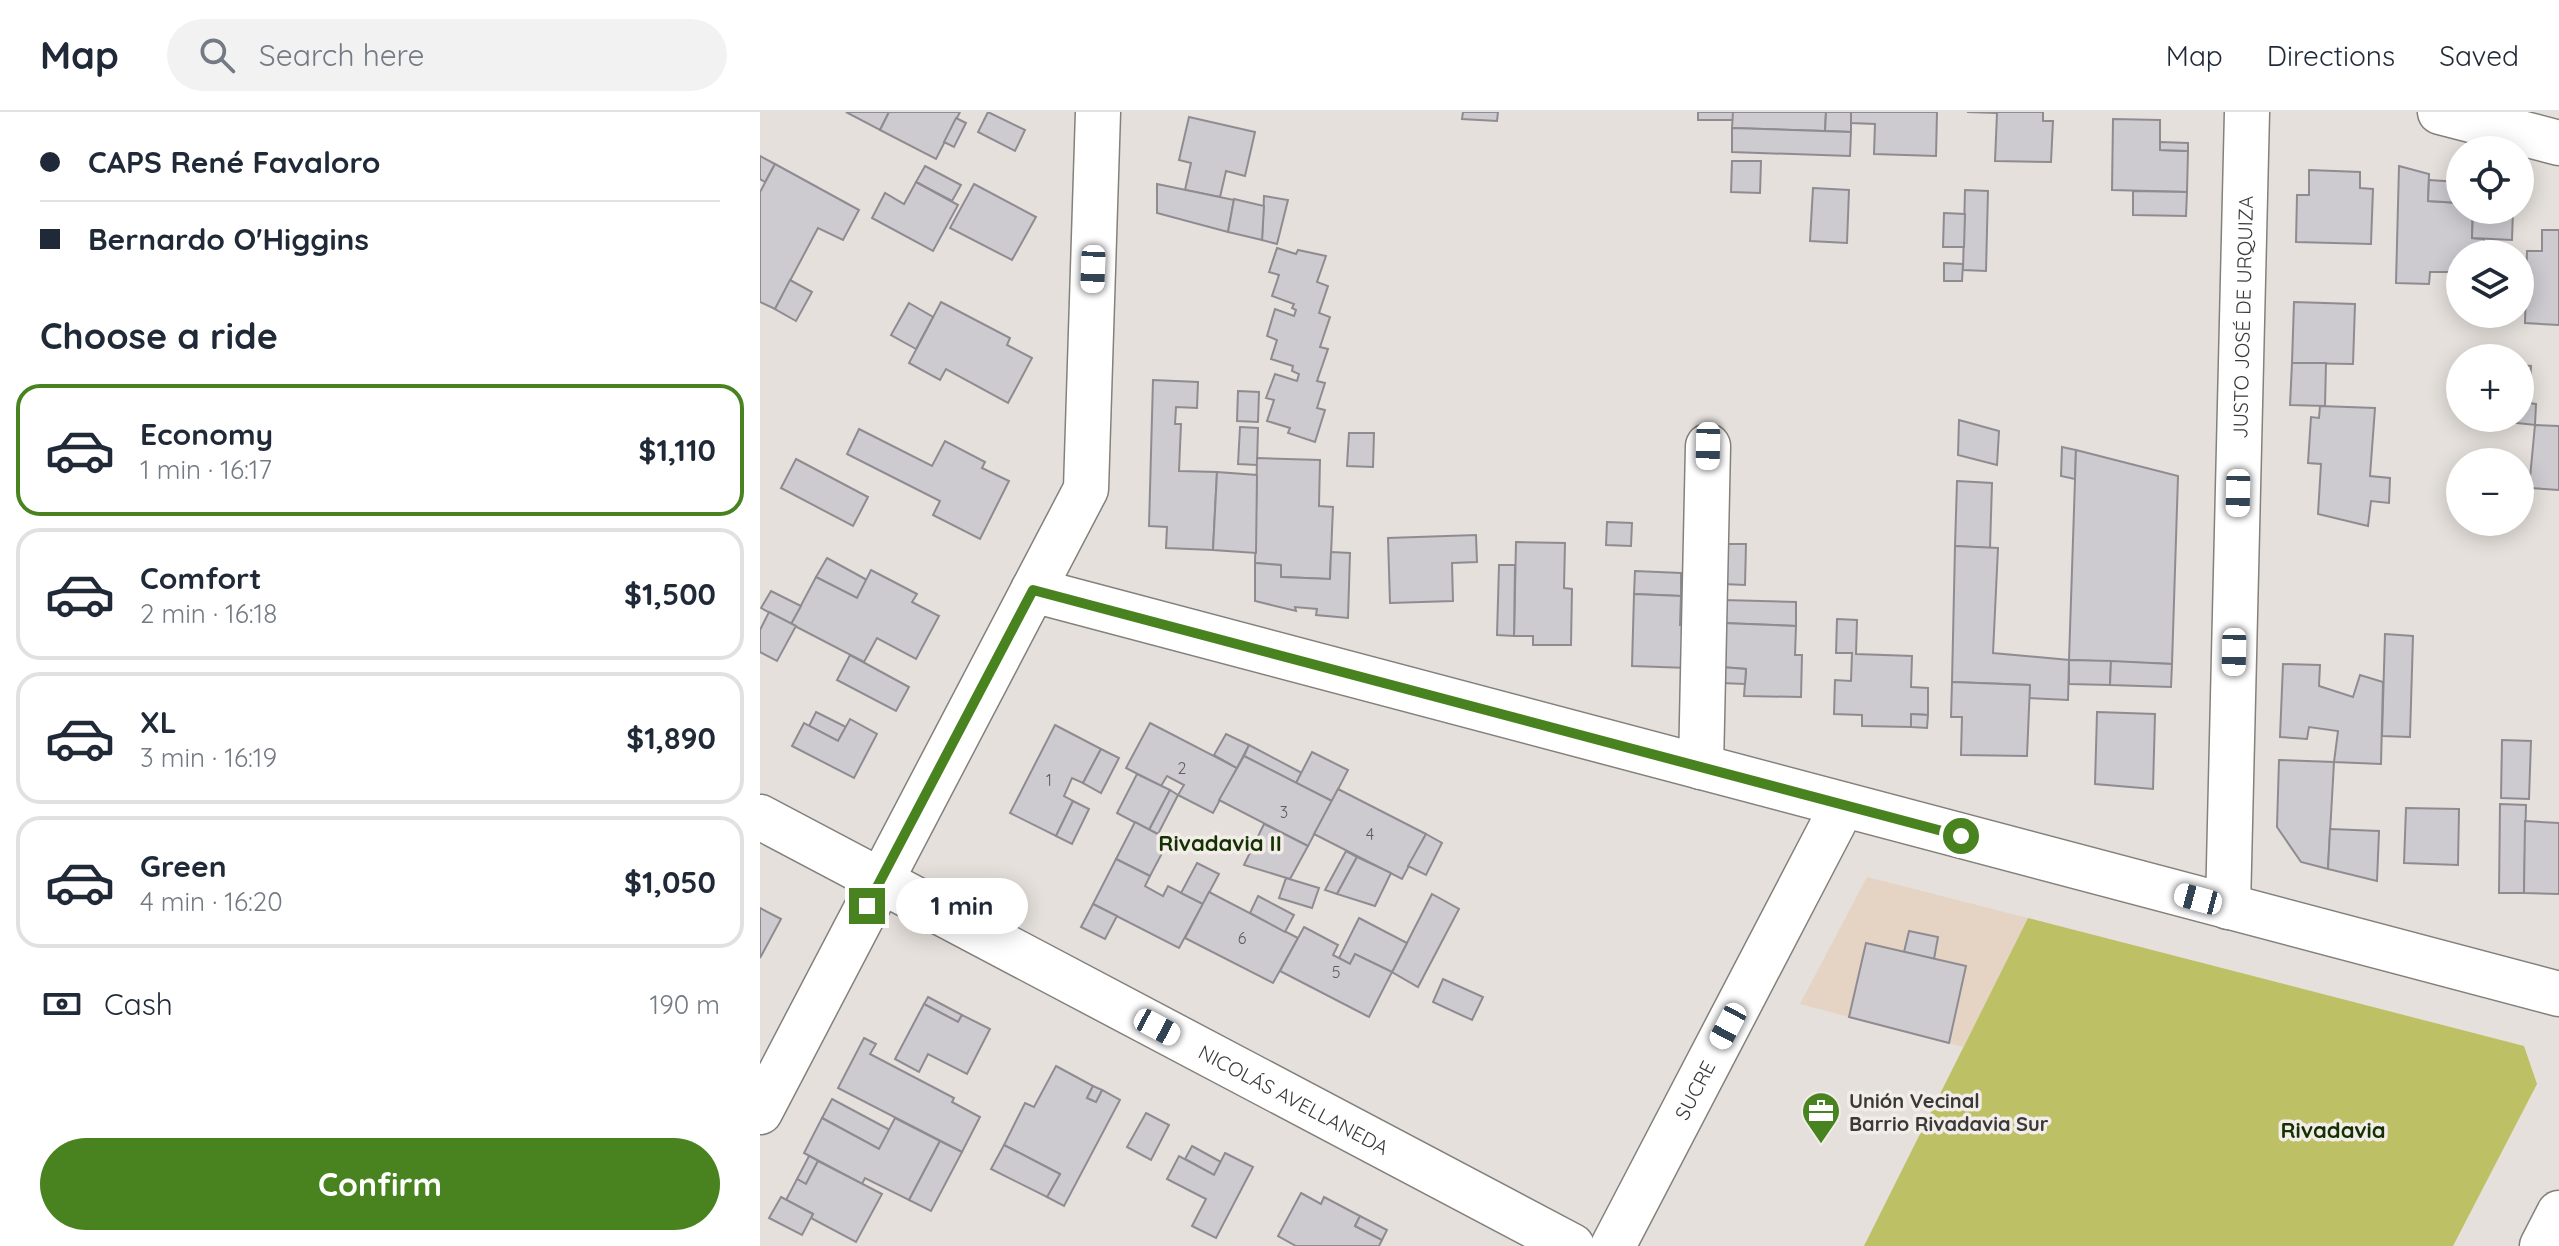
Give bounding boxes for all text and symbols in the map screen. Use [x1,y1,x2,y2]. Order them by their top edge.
search box [167,19,727,91]
text: Map [40,31,119,79]
icon: search [195,33,239,77]
text: Search here [259,36,424,74]
text: Map [2166,38,2223,73]
text: Directions [2267,38,2395,73]
text: Saved [2439,38,2519,73]
map controls [2446,136,2534,536]
button: locate [2446,136,2534,224]
text: CAPS René Favaloro [88,143,381,181]
street label: JUSTO JOSÉ DE URQUIZA [2227,195,2258,439]
text: Bernardo O'Higgins [88,220,369,258]
button: layers [2446,240,2534,328]
car [1080,245,1106,293]
text: Choose a ride [40,313,278,358]
button: + [2446,344,2534,432]
icon: car [44,414,116,486]
text: Economy [140,415,273,453]
car [1696,422,1720,470]
text: $1,110 [639,431,716,469]
button: − [2446,448,2534,536]
text: 1 min · 16:17 [140,453,272,486]
car [2226,469,2250,517]
icon: car [44,558,116,630]
text: Comfort [140,559,261,597]
text: $1,500 [624,575,716,613]
text: 2 min · 16:18 [140,597,277,630]
car [2222,628,2246,676]
icon: car [44,702,116,774]
text: XL [140,703,177,741]
text: $1,890 [626,719,716,757]
text: 3 min · 16:19 [140,741,277,774]
house number: 2 [1178,758,1187,778]
house number: 1 [1046,770,1052,790]
house number: 3 [1280,802,1288,822]
route start [1943,818,1979,854]
house number: 4 [1366,824,1374,844]
district label: Rivadavia II [1158,829,1282,857]
icon: car [44,846,116,918]
text: Green [140,847,227,885]
text: $1,050 [624,863,716,901]
callout: 1 min [895,878,1027,934]
car [2172,881,2224,917]
text: 4 min · 16:20 [140,885,283,918]
route end [849,888,885,924]
text: 1 min [931,889,994,922]
house number: 6 [1238,928,1247,948]
house number: 5 [1332,962,1340,982]
icon: cash [40,982,84,1026]
text: Cash [104,985,173,1023]
text: 190 m [650,988,720,1021]
car [1706,999,1750,1053]
car [1130,1005,1184,1049]
street label: NICOLÁS AVELLANEDA [1195,1039,1393,1160]
street label: SUCRE [1669,1056,1720,1124]
place label: Unión Vecinal Barrio Rivadavia Sur [1849,1088,2049,1136]
office icon: Unión Vecinal Barrio Rivadavia Sur [1800,1090,1842,1145]
district label: Rivadavia [2280,1116,2386,1144]
button: Confirm [40,1138,720,1230]

